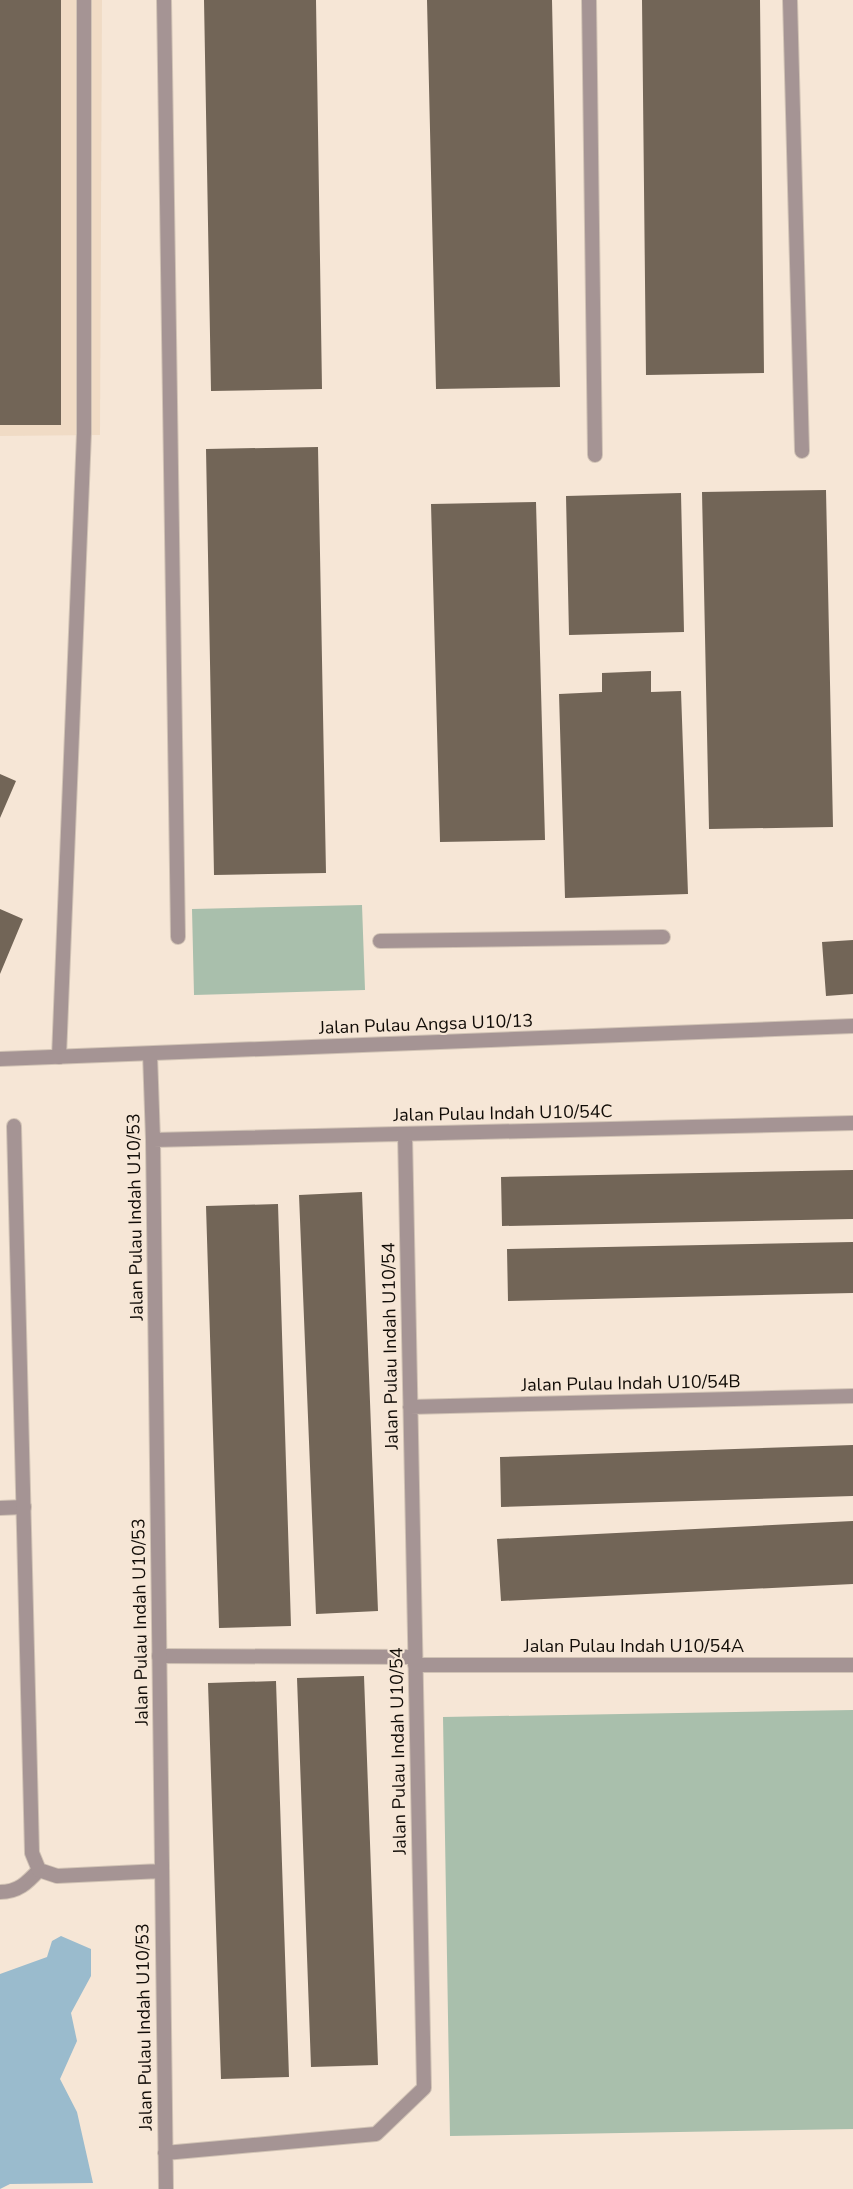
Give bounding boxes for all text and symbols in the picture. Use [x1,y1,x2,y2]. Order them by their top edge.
street label: Jalan Pulau Angsa U10/13 [318,1008,533,1040]
street label: Jalan Pulau Indah U10/54C [392,1099,613,1127]
street label: Jalan Pulau Indah U10/53 [121,1113,149,1322]
street label: Jalan Pulau Indah U10/54 [376,1242,404,1451]
street label: Jalan Pulau Indah U10/54B [520,1369,741,1397]
street label: Jalan Pulau Indah U10/53 [126,1518,154,1727]
street label: Jalan Pulau Indah U10/54A [523,1634,744,1658]
street label: Jalan Pulau Indah U10/54 [384,1647,412,1856]
street label: Jalan Pulau Indah U10/53 [130,1923,158,2132]

